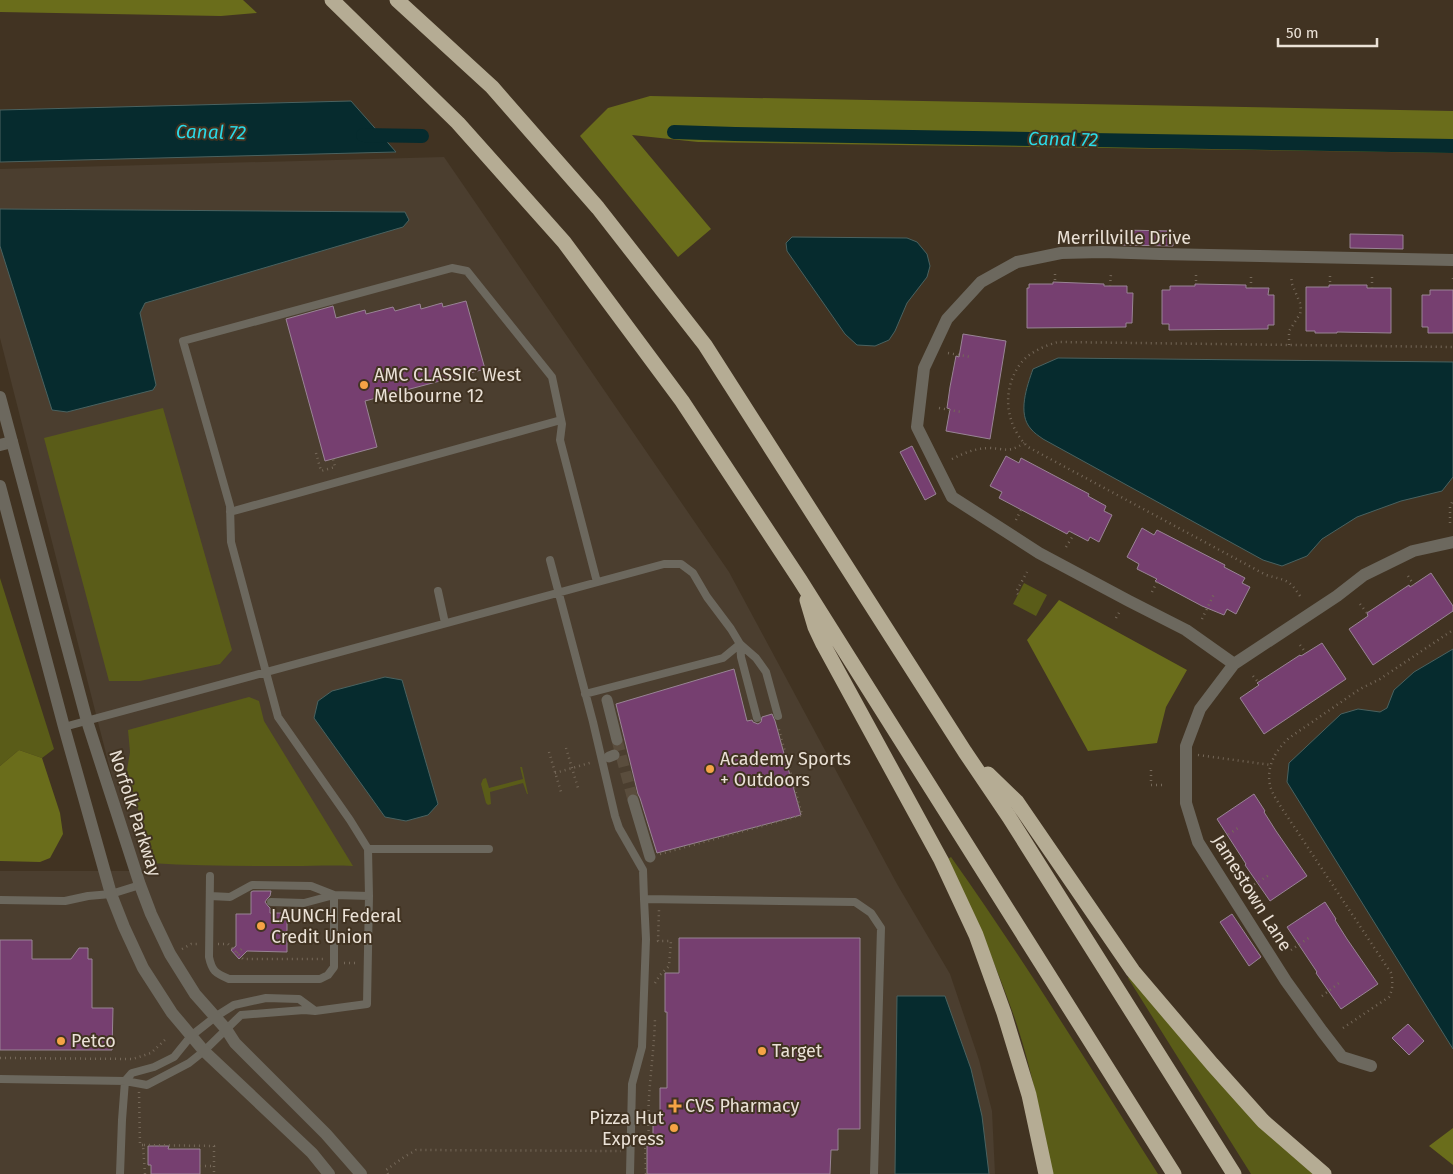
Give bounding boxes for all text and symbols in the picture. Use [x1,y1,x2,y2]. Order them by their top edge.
scale bar [1278,15,1377,47]
text: 50 m [1286,24,1319,42]
water label: Canal 72 [176,120,246,144]
water label: Canal 72 [1028,127,1098,151]
street label: Merrillville Drive [1057,227,1191,249]
place label: AMC CLASSIC West Melbourne 12 [374,364,522,407]
marker: AMC CLASSIC West Melbourne 12 [358,379,370,391]
street label: Norfolk Parkway [104,747,166,879]
place label: Academy Sports + Outdoors [720,748,851,791]
marker: Academy Sports + Outdoors [704,763,716,775]
street label: Jamestown Lane [1207,831,1297,955]
place label: LAUNCH Federal Credit Union [271,905,401,948]
marker: LAUNCH Federal Credit Union [255,920,267,932]
place label: Petco [71,1030,116,1052]
marker: Petco [55,1035,67,1047]
place label: Target [772,1040,823,1062]
marker: Target [756,1045,768,1057]
place label: CVS Pharmacy [685,1095,800,1117]
marker: CVS Pharmacy [669,1100,681,1112]
place label: Pizza Hut Express [589,1107,664,1150]
marker: Pizza Hut Express [668,1122,680,1134]

